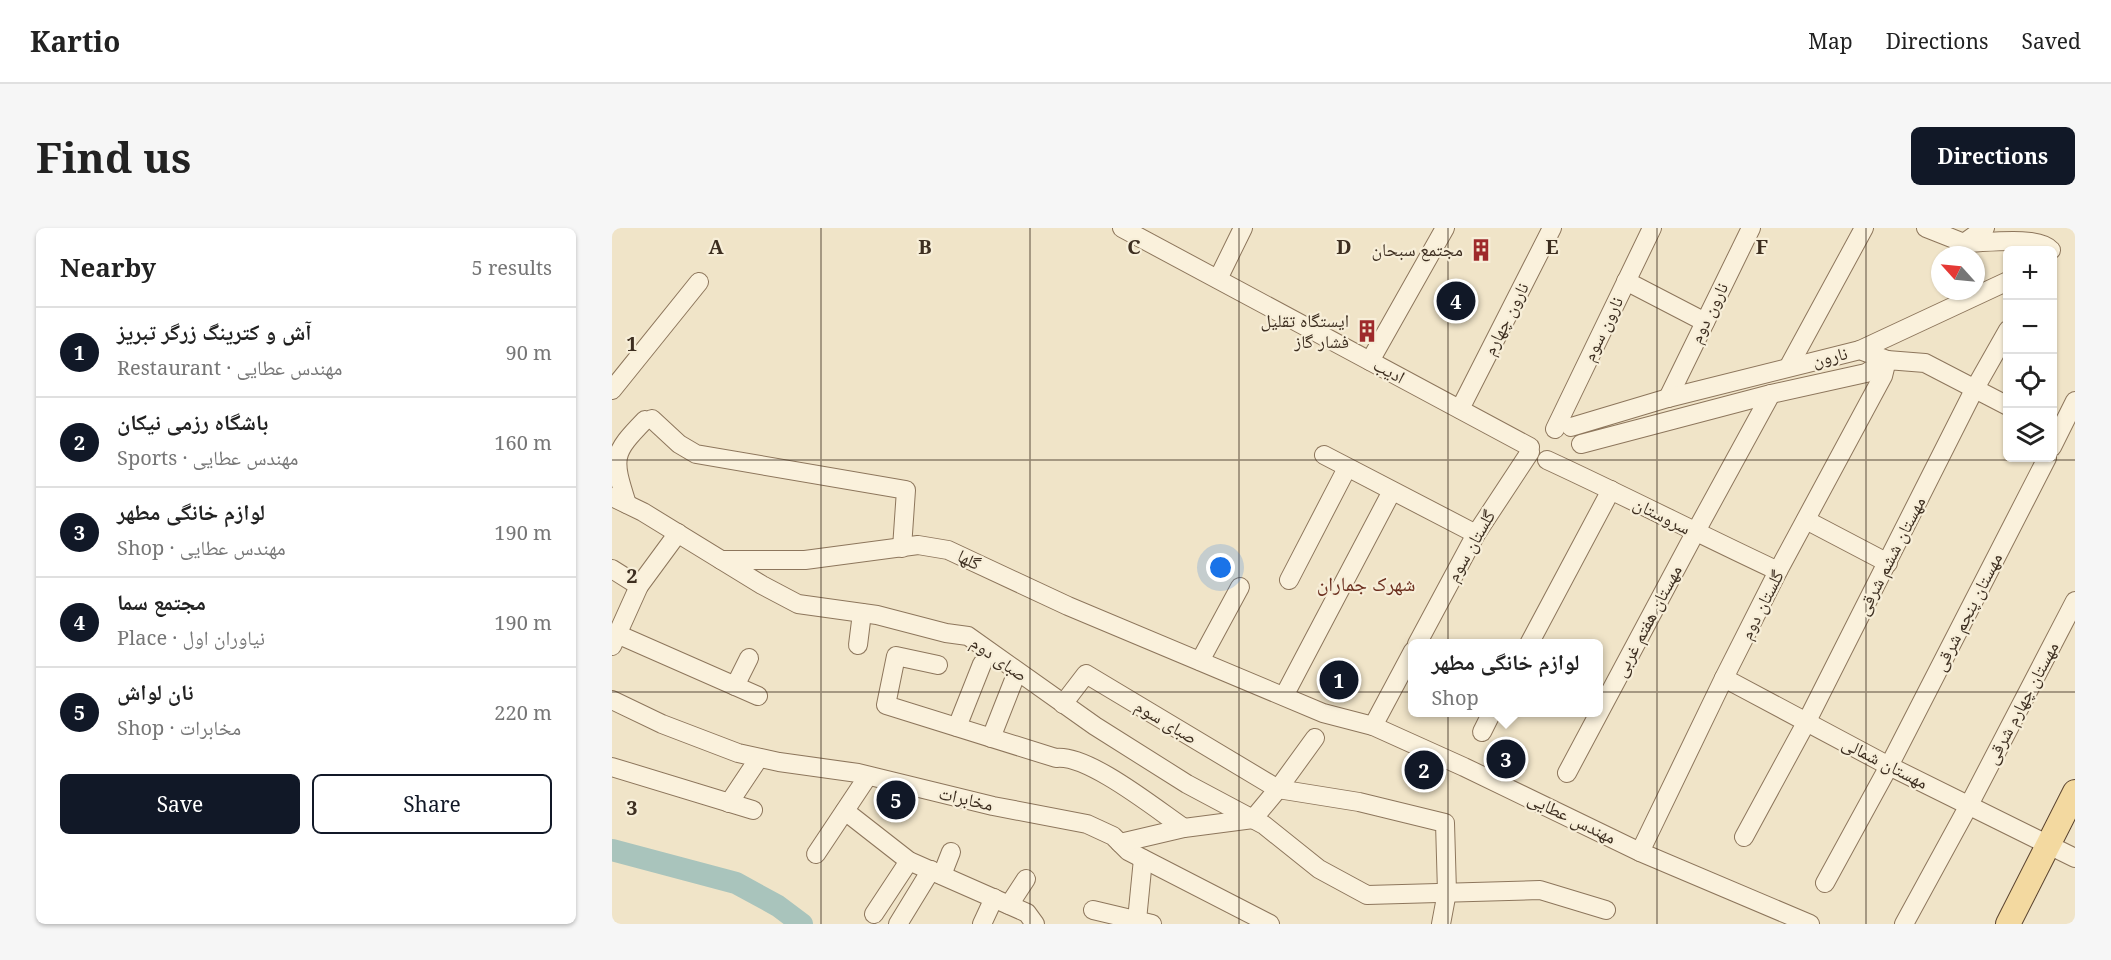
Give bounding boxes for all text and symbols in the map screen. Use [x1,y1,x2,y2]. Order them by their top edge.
text: Kartio [30,22,120,60]
text: Map [1808,27,1853,55]
text: Directions [1886,27,1988,55]
text: Saved [2021,27,2081,55]
button: Directions [1911,127,2075,185]
text: Find us [36,128,191,185]
text: A [708,233,724,260]
text: B [918,233,932,260]
text: C [1127,233,1141,260]
text: D [1336,233,1352,260]
text: E [1545,233,1559,260]
text: F [1756,233,1768,260]
place label: مجتمع سبحان [1371,237,1463,262]
building icon: مجتمع سبحان [1468,237,1494,263]
north arrow [1931,246,1985,300]
map controls [2003,246,2057,462]
button: + [2003,246,2057,300]
text: Nearby [60,249,156,285]
text: 5 results [472,254,552,281]
pin: 4 [1436,278,1476,324]
street label: نارون چهارم [1477,278,1535,360]
street label: نارون دوم [1683,278,1734,347]
street label: نارون سوم [1576,292,1629,365]
button: − [2003,300,2057,354]
place label: ایستگاه تقلیل فشار گاز [1261,308,1349,353]
text: آش و کترینگ زرگر تبریز [117,316,312,346]
building icon: ایستگاه تقلیل فشار گاز [1354,318,1380,344]
text: 1 [626,330,638,357]
text: 1 [74,339,85,366]
text: 90 m [506,339,552,366]
street label: نارون [1810,340,1850,372]
street label: ادیب [1369,352,1410,388]
text: Restaurant · مهندس عطایی [117,354,342,381]
button: locate [2003,354,2057,408]
text: باشگاه رزمی نیکان [117,406,268,436]
button: layers [2003,408,2057,462]
text: 2 [74,429,85,456]
text: 160 m [494,429,552,456]
text: Sports · مهندس عطایی [117,444,298,471]
street label: سروستان [1630,491,1695,540]
street label: مهستان ششم شرقی [1850,492,1931,619]
text: لوازم خانگی مطهر [117,496,265,526]
street label: گلستان سوم [1440,505,1501,586]
text: 3 [74,519,85,546]
text: 190 m [494,519,552,546]
text: Shop · مهندس عطایی [117,534,286,561]
street label: گلها [954,543,986,575]
street label: مهستان پنجم شرقی [1927,548,2008,675]
your location [1206,553,1235,582]
street label: مهستان هفتم غربی [1607,560,1688,681]
text: 2 [626,562,638,589]
street label: گلستان دوم [1733,565,1790,644]
district label: شهرک جماران [1317,570,1415,597]
text: مجتمع سما [117,586,206,616]
text: 4 [74,609,85,636]
text: 190 m [494,609,552,636]
text: Place · نیاوران اول [117,624,265,651]
street label: صبای دوم [966,630,1033,687]
street label: مهستان چهارم شرقی [1979,637,2064,768]
popup [1408,639,1603,717]
text: لوازم خانگی مطهر [1431,646,1580,676]
pin: 1 [1320,658,1358,702]
text: نان لواش [117,676,194,706]
text: Shop [1431,684,1479,711]
street label: صبای سوم [1130,693,1202,750]
text: 5 [74,699,85,726]
text: 220 m [494,699,552,726]
text: Shop · مخابرات [117,714,241,741]
street label: مهستان شمالی [1838,730,1932,794]
pin: 3 [1486,736,1526,782]
pin: 2 [1404,748,1444,792]
button: Save [60,774,300,834]
button: Share [312,774,552,834]
pin: 5 [876,778,916,822]
street label: مخابرات [937,780,996,816]
street label: مهندس عطایی [1524,785,1621,849]
text: 3 [626,794,638,821]

